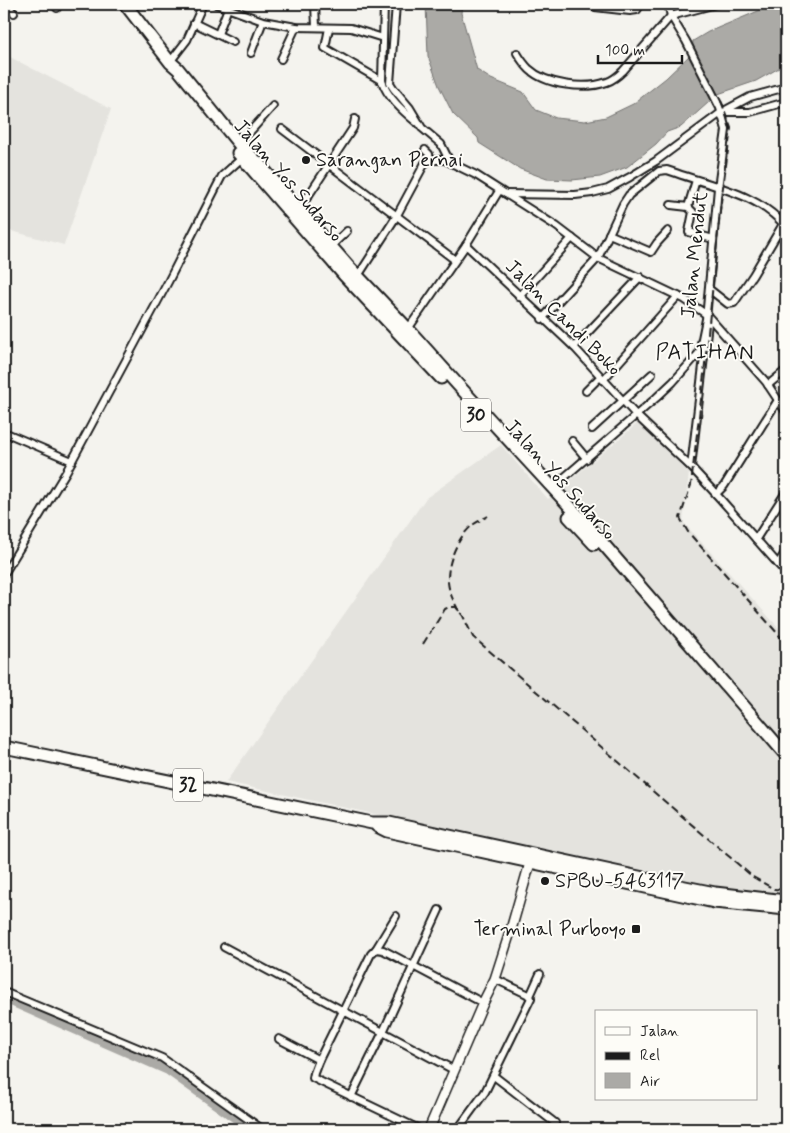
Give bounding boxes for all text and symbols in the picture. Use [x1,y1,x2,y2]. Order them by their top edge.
scale bar [598,32,681,64]
text: 100 m [605,41,645,61]
street label: Jalan Yos Sudarso [227,114,349,248]
place label: Sarangan Pernai [316,147,463,174]
marker: Sarangan Pernai [300,154,312,166]
street label: Jalan Mendut [675,190,715,320]
street label: Jalan Candi Boko [499,254,627,382]
district label: PATIHAN [655,339,755,367]
road number: 30 [461,398,491,432]
street label: Jalan Yos Sudarso [498,414,622,546]
road number: 32 [173,768,203,802]
place label: SPBU-5463117 [555,868,684,895]
marker: SPBU-5463117 [539,875,551,887]
place label: Terminal Purboyo [473,916,626,943]
marker: Terminal Purboyo [630,923,642,935]
legend [595,1010,758,1100]
text: Jalan [640,1022,679,1042]
text: Rel [640,1046,660,1066]
text: Air [640,1072,660,1092]

